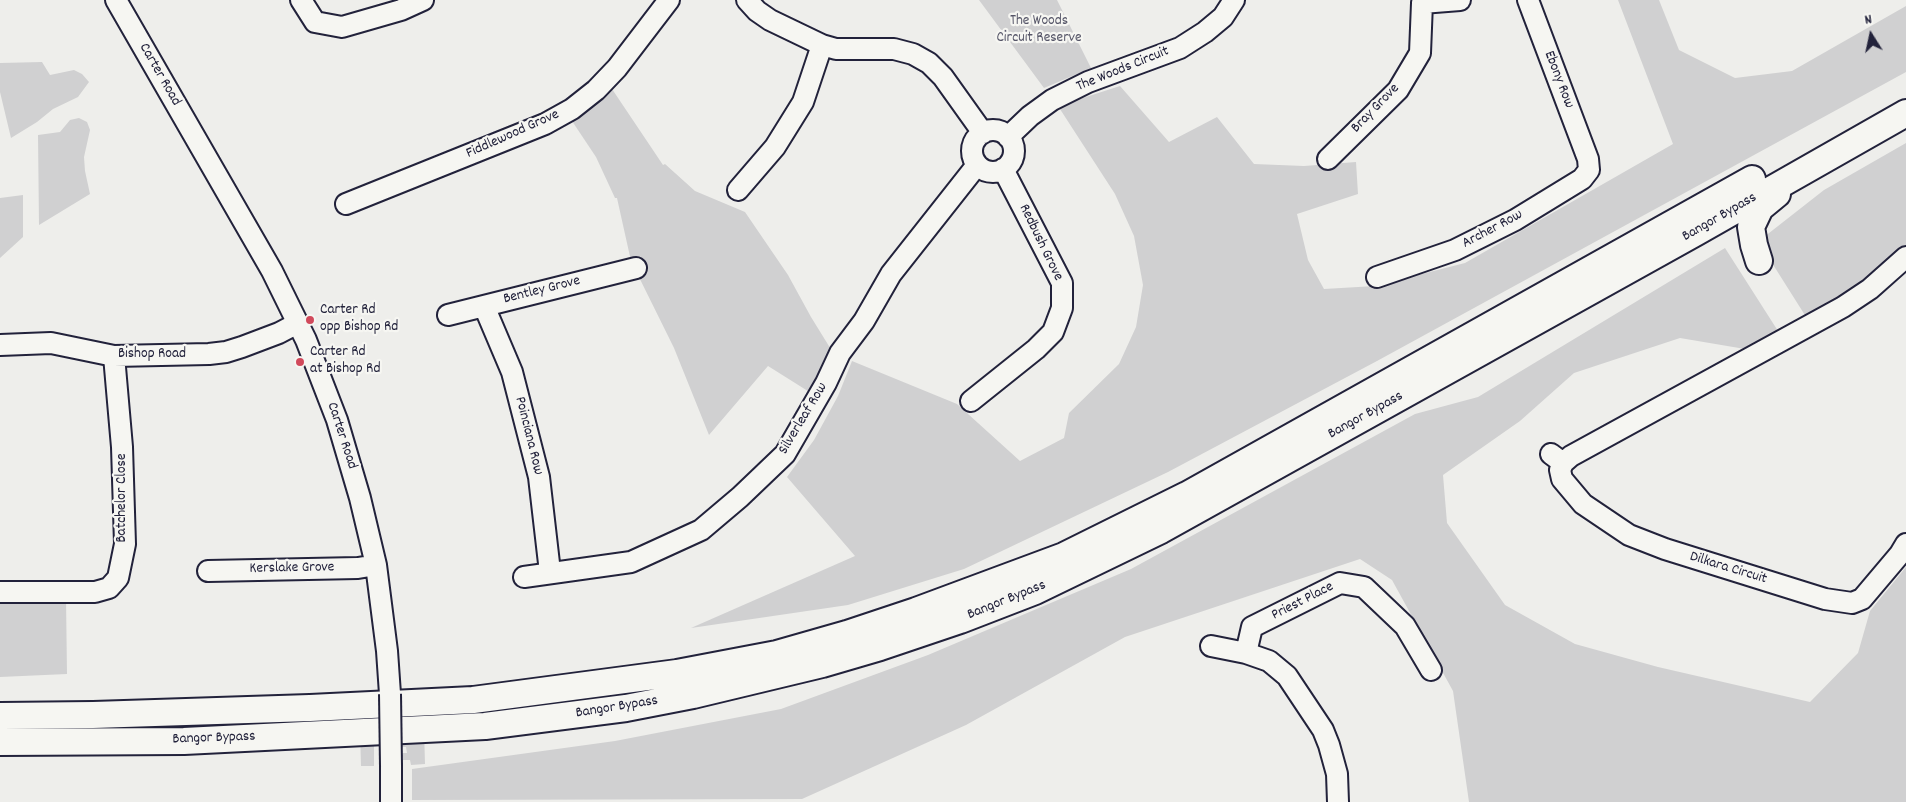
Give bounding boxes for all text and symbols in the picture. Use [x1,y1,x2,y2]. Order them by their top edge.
north arrow [1846,10,1896,60]
text: N [1863,10,1874,31]
park label: The Woods Circuit Reserve [996,13,1082,48]
street label: Carter Road [134,41,184,109]
street label: The Woods Circuit [1074,43,1172,97]
street label: Ebony Row [1539,49,1577,111]
street label: Bray Grove [1348,80,1404,138]
street label: Fiddlewood Grove [464,106,562,164]
street label: Bangor Bypass [1680,189,1760,247]
street label: Redbush Grove [1014,202,1066,284]
street label: Archer Row [1460,207,1526,253]
street label: Bentley Grove [502,273,582,309]
place label: Carter Rd opp Bishop Rd [320,302,398,337]
marker: Carter Rd opp Bishop Rd [304,314,316,326]
place label: Carter Rd at Bishop Rd [310,344,380,379]
street label: Bishop Road [118,346,186,364]
marker: Carter Rd at Bishop Rd [294,356,306,368]
street label: Silverleaf Row [775,380,833,458]
street label: Bangor Bypass [1325,388,1407,444]
street label: Poinciana Row [510,395,546,477]
street label: Carter Road [322,400,360,472]
street label: Batchelor Close [114,454,132,542]
street label: Dilkara Circuit [1687,549,1769,589]
street label: Kerslake Grove [249,559,335,579]
street label: Bangor Bypass [965,577,1049,625]
street label: Priest Place [1269,579,1337,625]
street label: Bangor Bypass [575,693,659,723]
street label: Bangor Bypass [172,729,256,749]

